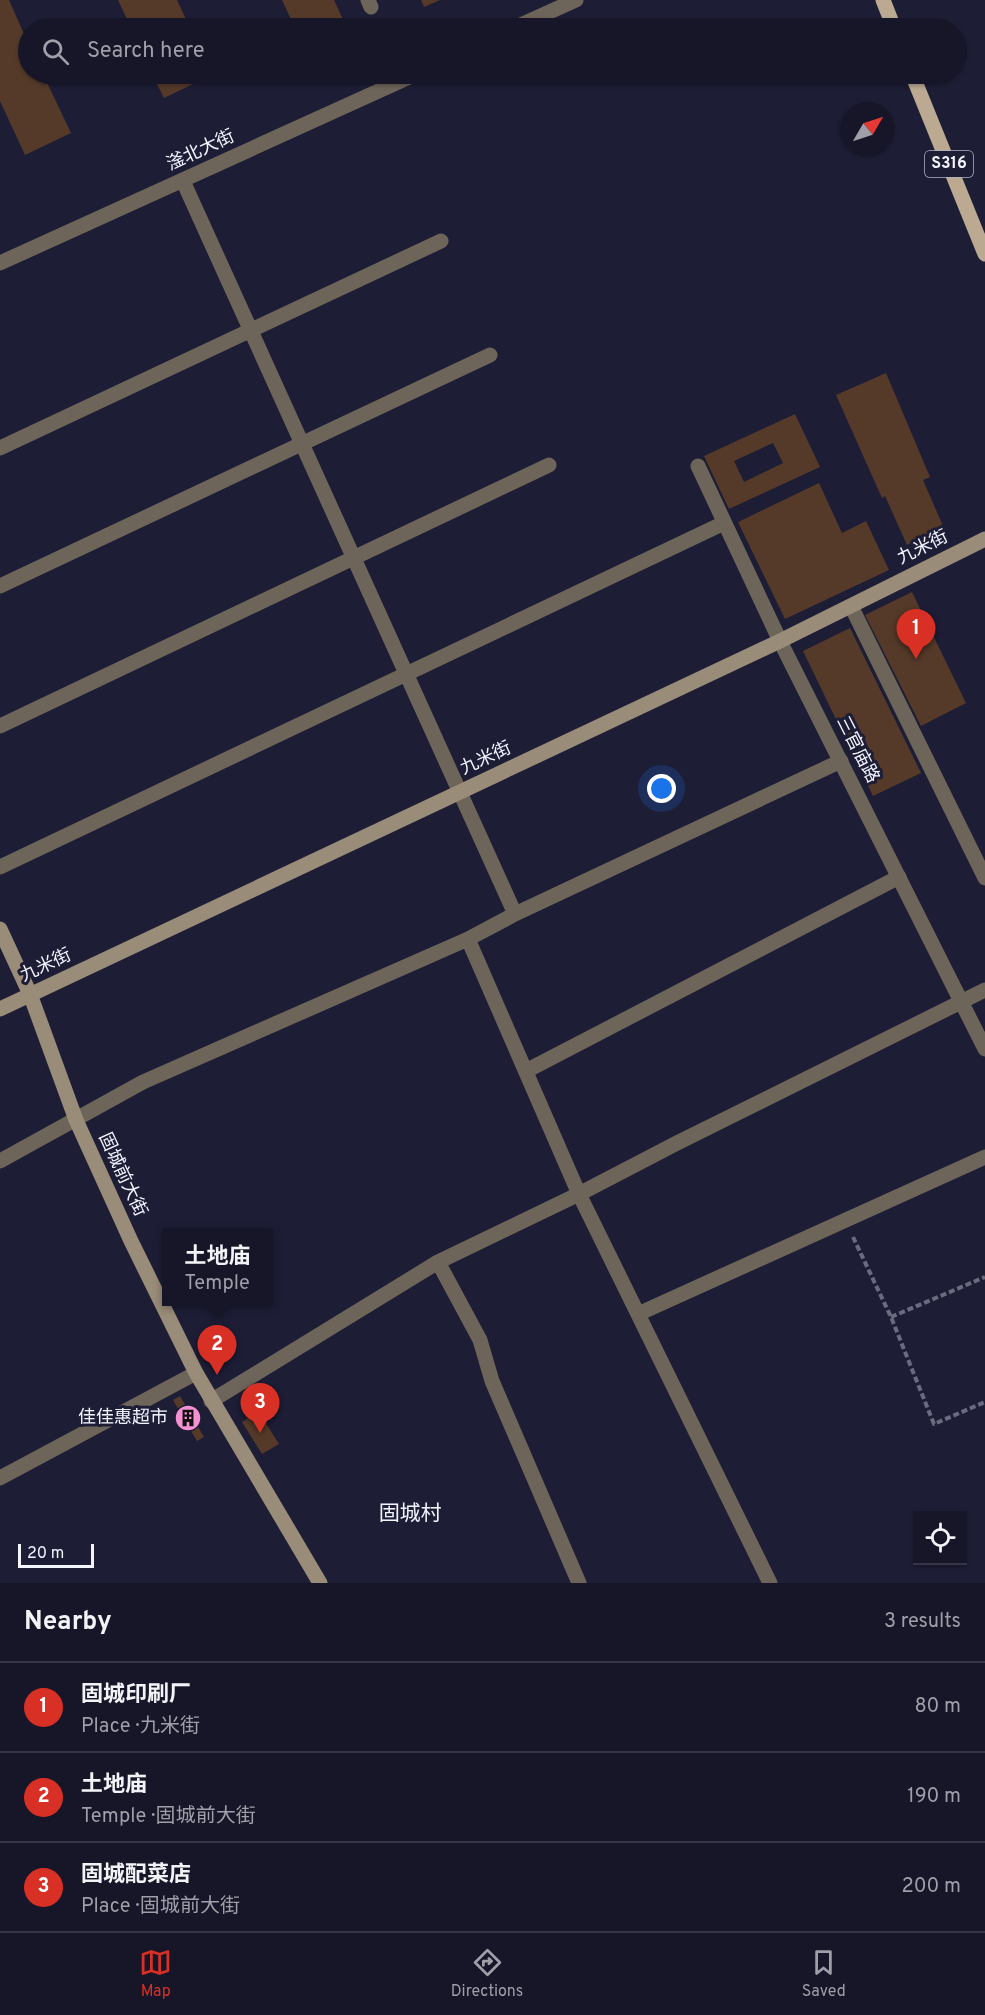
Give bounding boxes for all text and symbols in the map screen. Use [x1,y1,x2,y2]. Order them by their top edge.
search box [18,18,967,84]
icon: search [39,35,72,68]
text: Search here [87,38,205,65]
north arrow [841,102,895,156]
street label: 滏北大街 [164,125,238,177]
road number: S316 [925,151,973,177]
street label: 九米街 [894,526,952,570]
pin: 1 [896,610,936,659]
street label: 三官庙路 [830,713,884,787]
street label: 九米街 [457,737,515,781]
your location [647,774,676,803]
street label: 九米街 [17,944,75,988]
street label: 固城前大街 [93,1129,151,1221]
popup [162,1228,273,1306]
text: 土地庙 [184,1244,251,1271]
text: Temple [184,1271,250,1297]
pin: 2 [198,1326,236,1375]
pin: 3 [240,1384,280,1433]
building icon: 佳佳惠超市 [173,1403,203,1433]
place label: 佳佳惠超市 [78,1407,168,1430]
district label: 固城村 [379,1501,442,1528]
map controls [913,1511,967,1565]
button: locate [913,1511,967,1565]
scale bar [18,1541,94,1568]
text: 20 m [27,1544,64,1564]
text: Nearby [24,1606,112,1639]
text: 3 results [884,1609,961,1635]
text: 固城印刷厂 [81,1682,191,1709]
text: 1 [40,1694,48,1720]
text: 80 m [915,1694,961,1720]
text: Place · 九米街 [81,1714,200,1740]
text: 土地庙 [81,1772,147,1799]
text: 2 [37,1784,50,1810]
text: 190 m [907,1784,961,1810]
text: Temple · 固城前大街 [81,1804,256,1830]
text: 固城配菜店 [81,1862,191,1889]
text: 3 [38,1874,50,1900]
text: 200 m [902,1874,961,1900]
text: Place · 固城前大街 [81,1894,240,1920]
tab: Map [139,1946,172,2002]
tab: Directions [451,1946,523,2002]
tab: Saved [802,1946,846,2002]

